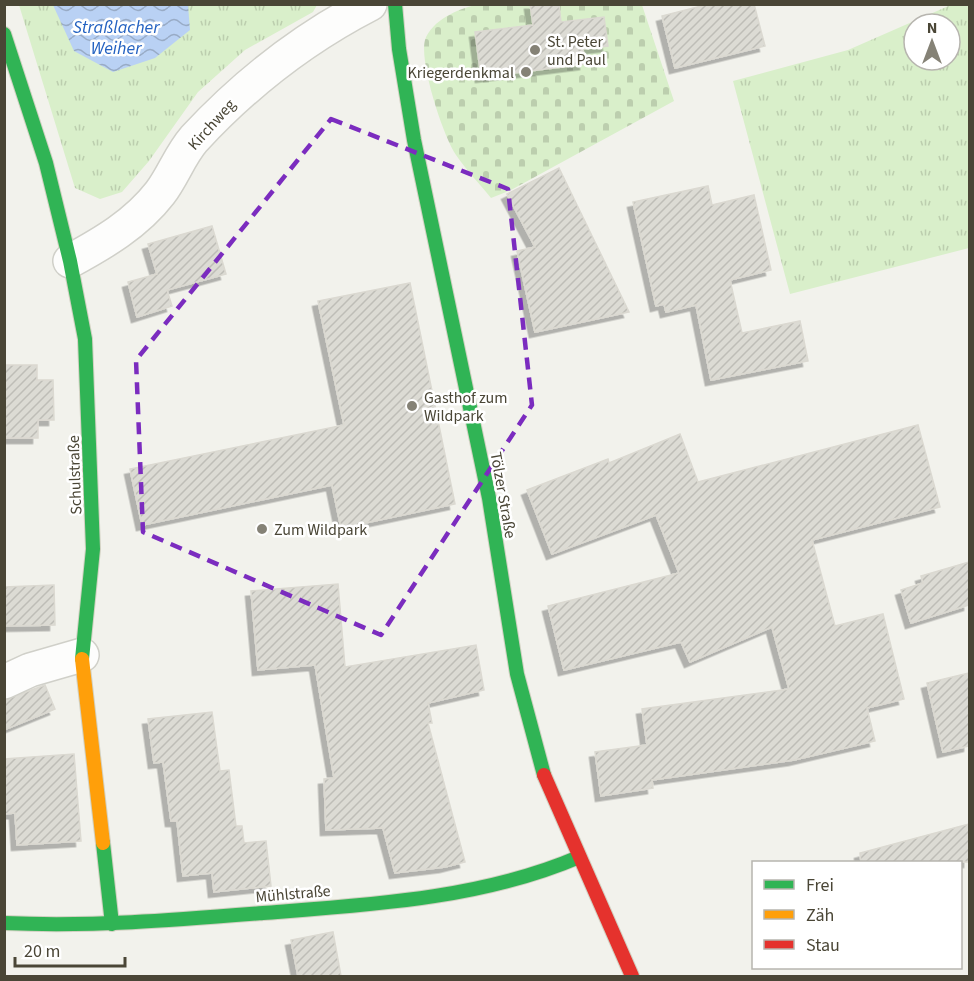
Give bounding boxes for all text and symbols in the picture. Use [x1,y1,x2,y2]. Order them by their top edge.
north arrow [902,12,962,72]
water label: Straßlacher Weiher [73,15,160,61]
text: N [927,17,937,39]
place label: St. Peter und Paul [547,31,606,71]
marker: St. Peter und Paul [528,43,542,57]
place label: Kriegerdenkmal [407,62,514,84]
marker: Kriegerdenkmal [519,65,533,79]
street label: Kirchweg [183,94,241,155]
place label: Gasthof zum Wildpark [424,387,508,427]
marker: Gasthof zum Wildpark [405,399,419,413]
street label: Schulstraße [63,435,87,515]
street label: Tölzer Straße [485,450,521,540]
place label: Zum Wildpark [274,519,367,541]
marker: Zum Wildpark [255,522,269,536]
legend [752,861,962,969]
text: Frei [806,873,834,898]
street label: Mühlstraße [255,880,332,908]
text: Zäh [806,903,834,928]
scale bar [15,930,124,968]
text: Stau [806,933,840,958]
text: 20 m [24,939,60,964]

